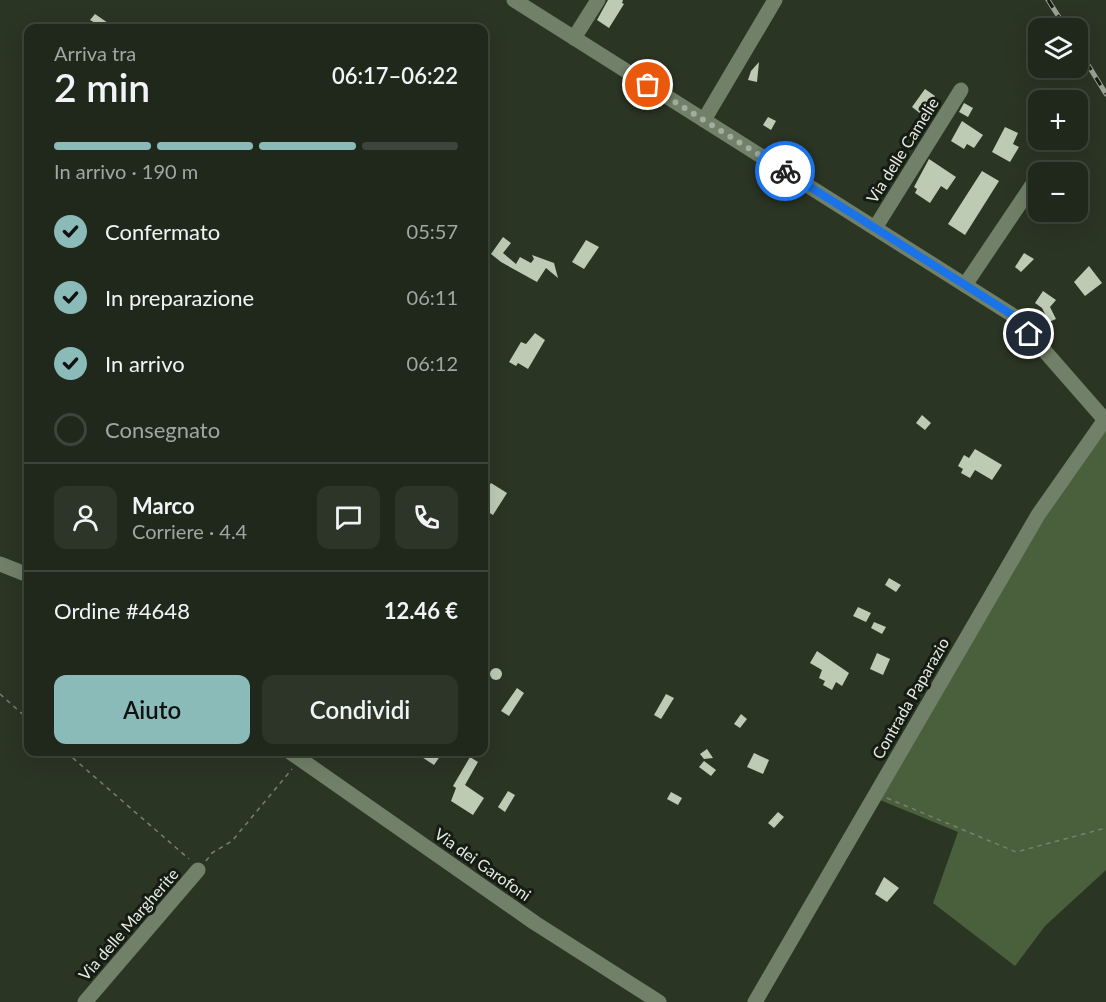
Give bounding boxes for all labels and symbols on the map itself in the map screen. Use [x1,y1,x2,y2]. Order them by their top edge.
pin [622,59,673,110]
street label: Via delle Camelie [862,94,942,206]
courier [755,141,815,201]
pin [1003,308,1054,359]
street label: Contrada Paparazio [868,634,952,762]
street label: Via dei Garofoni [431,824,535,904]
street label: Via delle Margherite [74,864,182,984]

